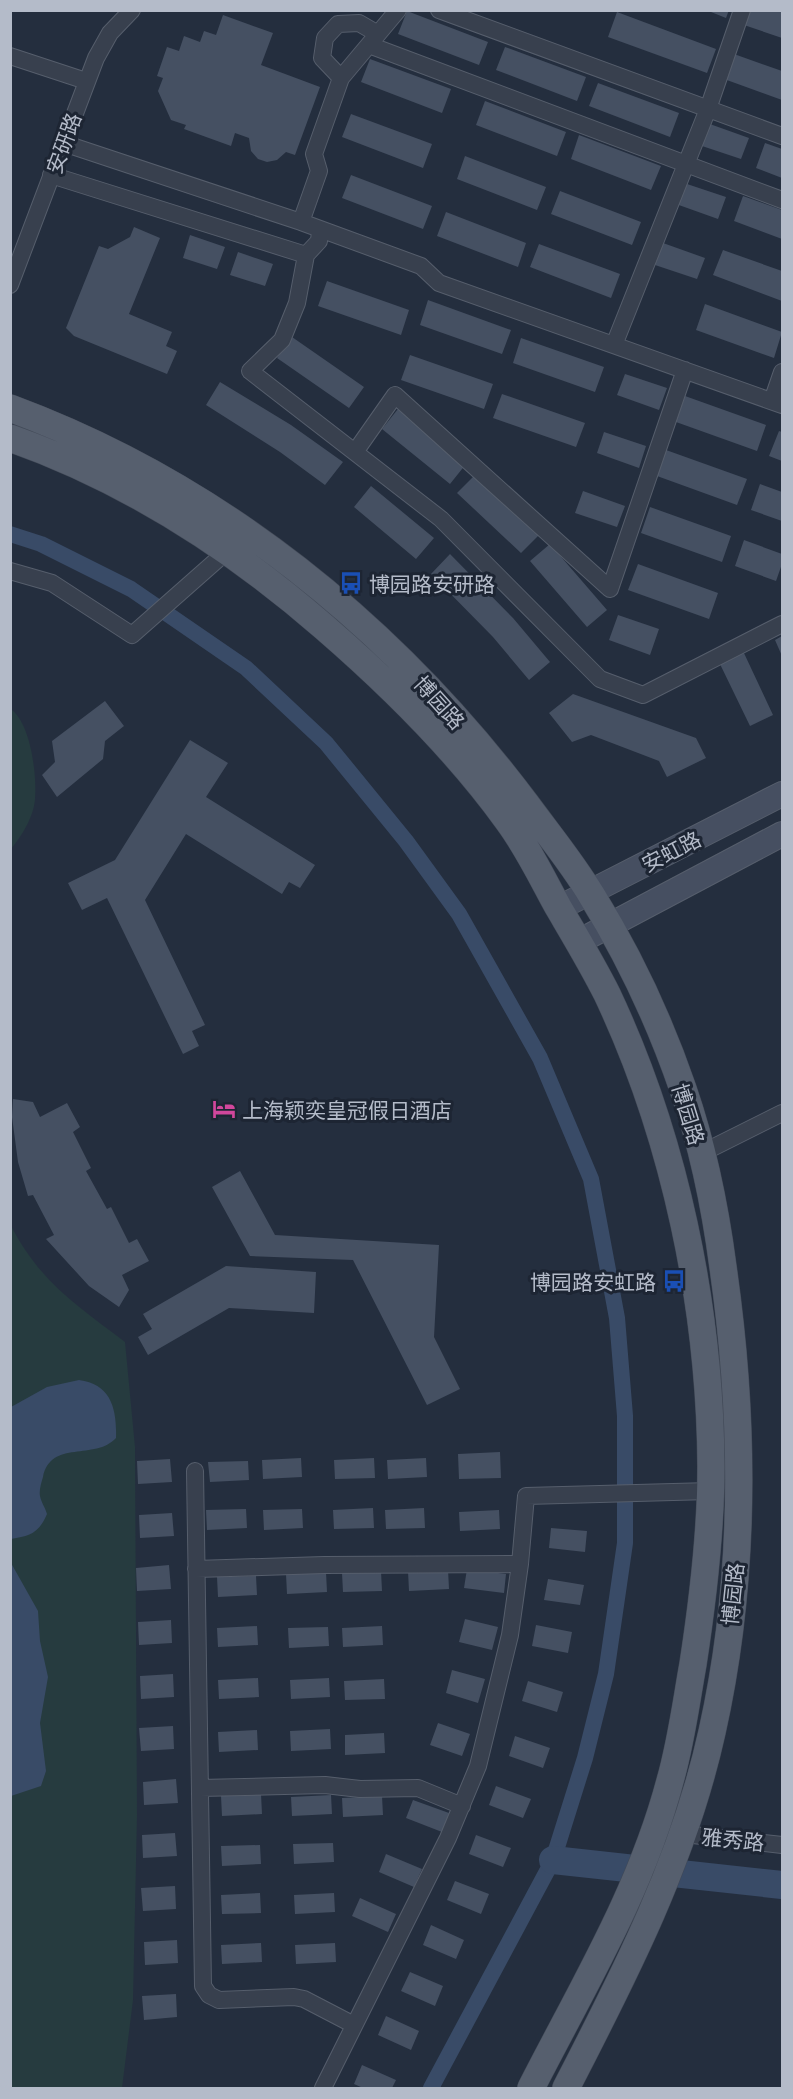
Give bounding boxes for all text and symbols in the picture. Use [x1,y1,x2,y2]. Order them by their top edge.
street label: 安研路 [40,109,86,177]
bus stop icon: 博园路安研路 [338,570,364,596]
place label: 博园路安研路 [369,571,495,596]
street label: 博园路 [410,670,470,734]
street label: 安虹路 [637,826,705,876]
street label: 博园路 [668,1080,710,1148]
hotel icon: 上海颖奕皇冠假日酒店 [211,1096,237,1122]
place label: 上海颖奕皇冠假日酒店 [242,1097,452,1122]
bus stop icon: 博园路安虹路 [661,1268,687,1294]
place label: 博园路安虹路 [530,1269,656,1294]
street label: 博园路 [716,1561,748,1627]
street label: 雅秀路 [700,1823,766,1855]

